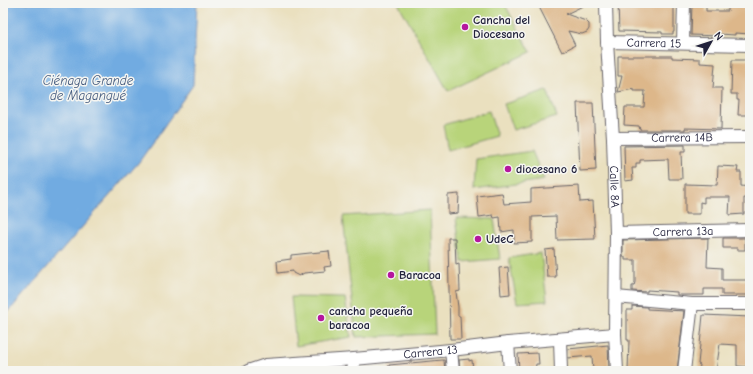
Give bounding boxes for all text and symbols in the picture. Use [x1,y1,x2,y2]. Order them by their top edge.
place label: Cancha del Diocesano [473,13,530,41]
marker: Cancha del Diocesano [460,22,470,32]
north arrow [691,22,731,62]
text: N [711,29,726,43]
street label: Carrera 15 [626,35,682,51]
water label: Ciénaga Grande de Magangué [43,73,134,103]
street label: Carrera 14B [651,130,713,145]
place label: diocesano 6 [516,162,577,176]
marker: diocesano 6 [503,164,513,174]
street label: Calle 8A [607,166,622,208]
street label: Carrera 13a [652,224,713,239]
place label: UdeC [486,232,513,246]
marker: UdeC [473,234,483,244]
place label: Baracoa [399,268,441,282]
marker: Baracoa [386,270,396,280]
place label: cancha pequeña baracoa [329,304,413,332]
marker: cancha pequeña baracoa [316,313,326,323]
street label: Carrera 13 [403,342,458,361]

